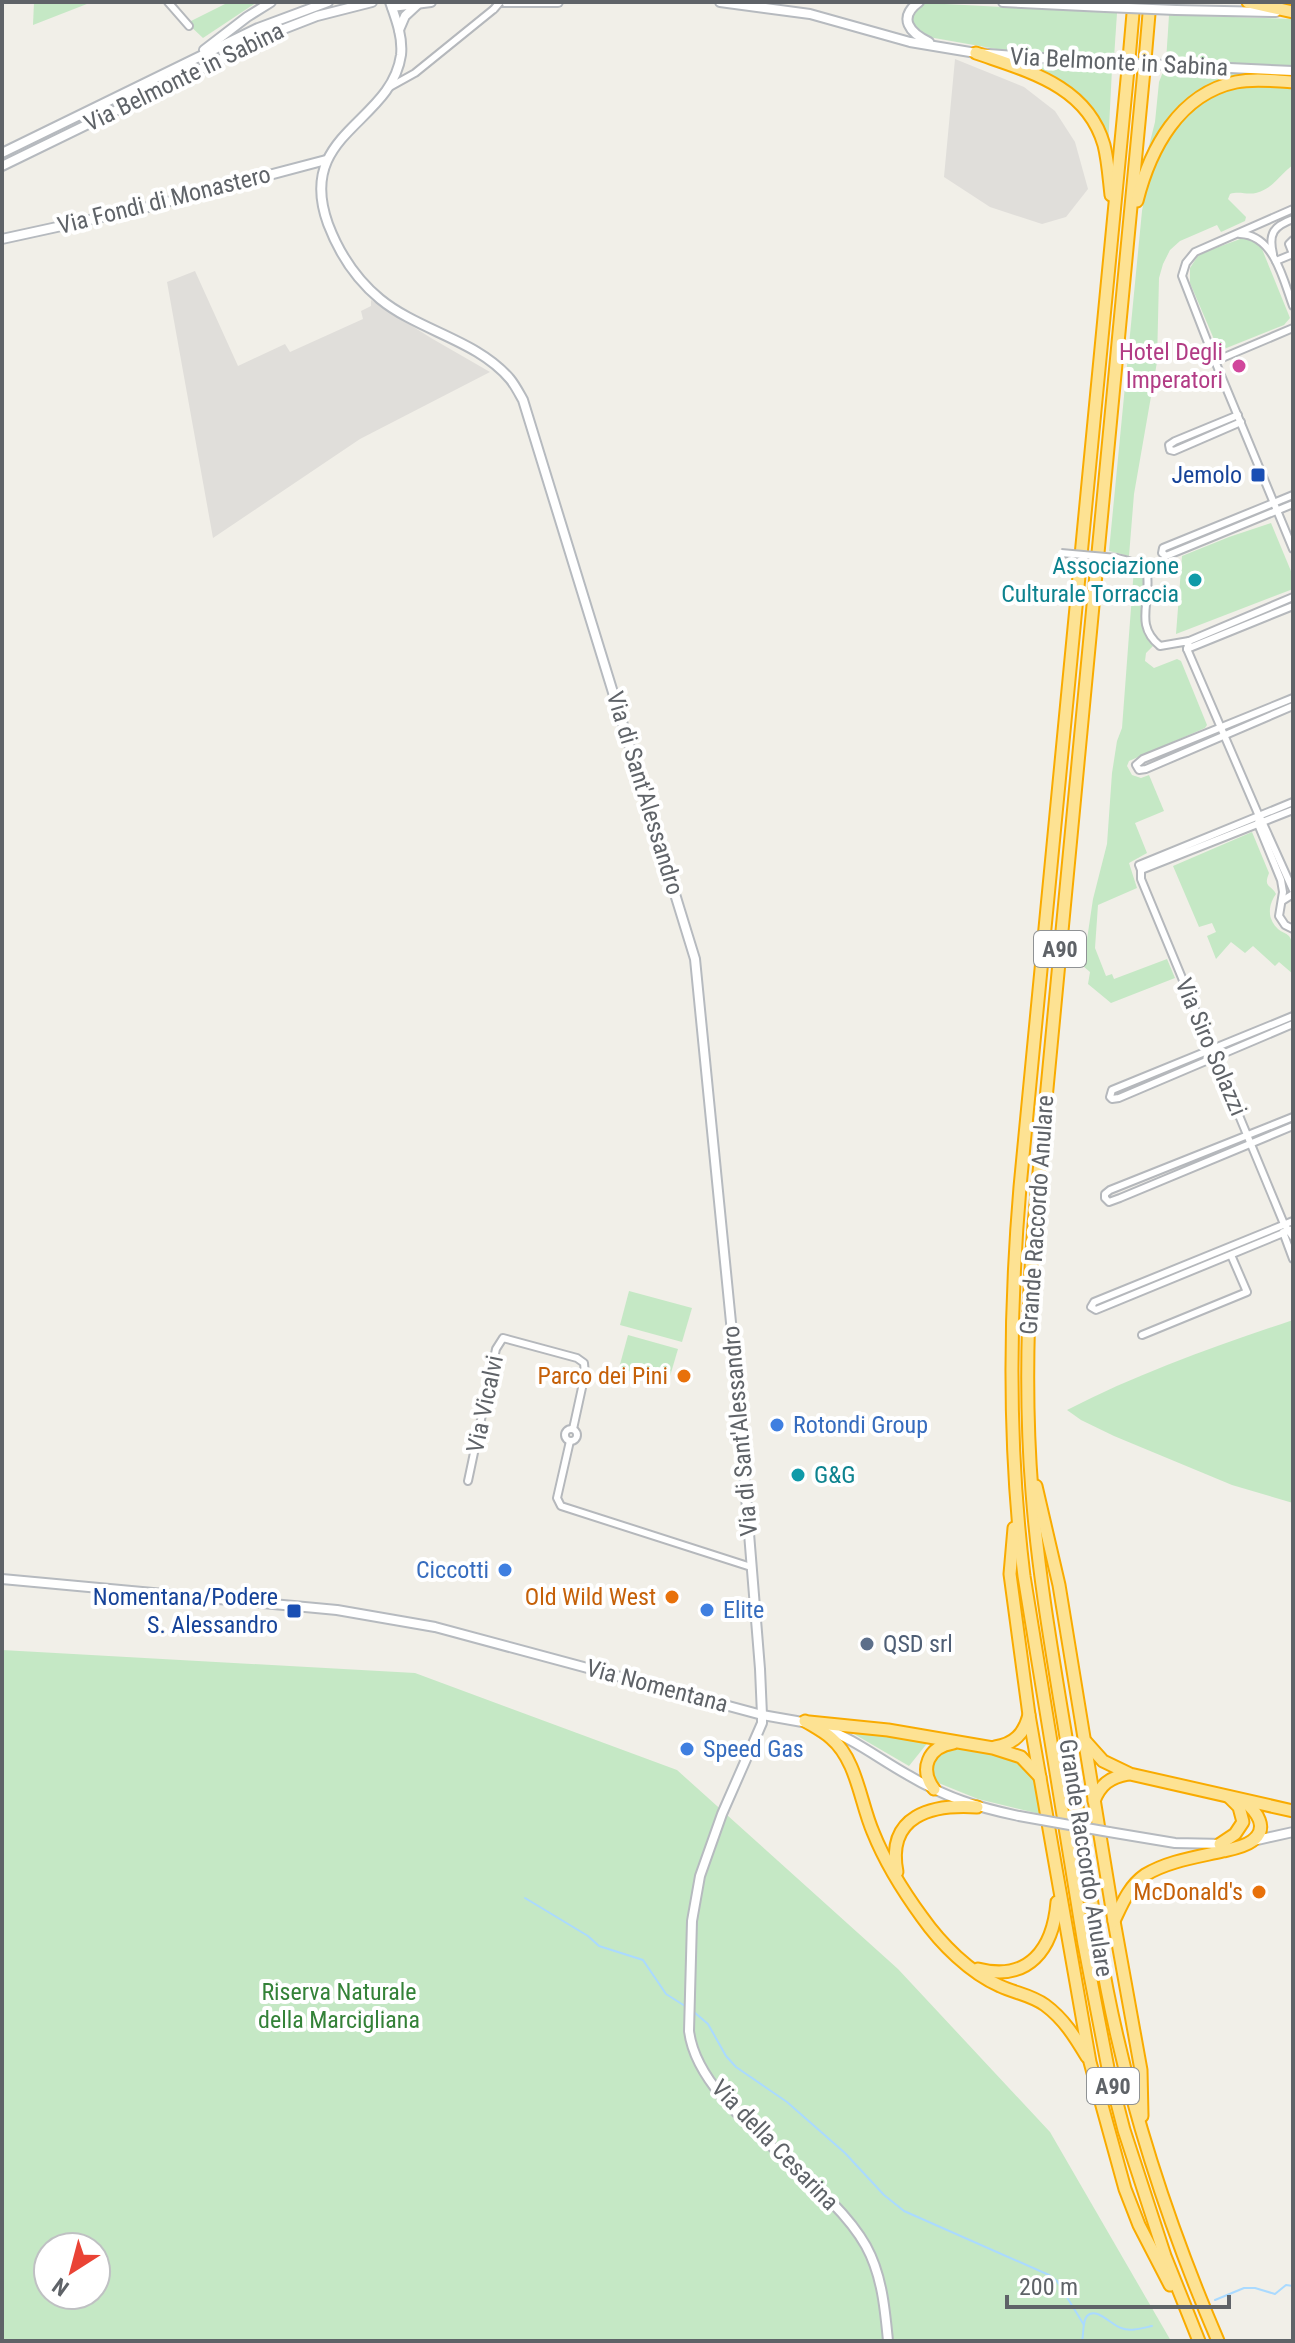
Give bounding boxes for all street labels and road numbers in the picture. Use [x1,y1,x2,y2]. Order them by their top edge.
street label: Via Belmonte in Sabina [80,17,288,137]
street label: Via Belmonte in Sabina [1009,42,1229,82]
street label: Via Fondi di Monastero [55,160,273,240]
street label: Via di Sant'Alessandro [601,688,689,898]
road number: A90 [1034,931,1086,967]
street label: Via Siro Solazzi [1169,974,1253,1120]
street label: Grande Raccordo Anulare [1015,1094,1059,1336]
street label: Via di Sant'Alessandro [717,1325,763,1537]
street label: Via Vicalvi [461,1353,509,1455]
street label: Via Nomentana [583,1654,731,1718]
street label: Grande Raccordo Anulare [1053,1737,1119,1979]
road number: A90 [1087,2068,1139,2104]
street label: Via della Cesarina [706,2074,844,2216]

